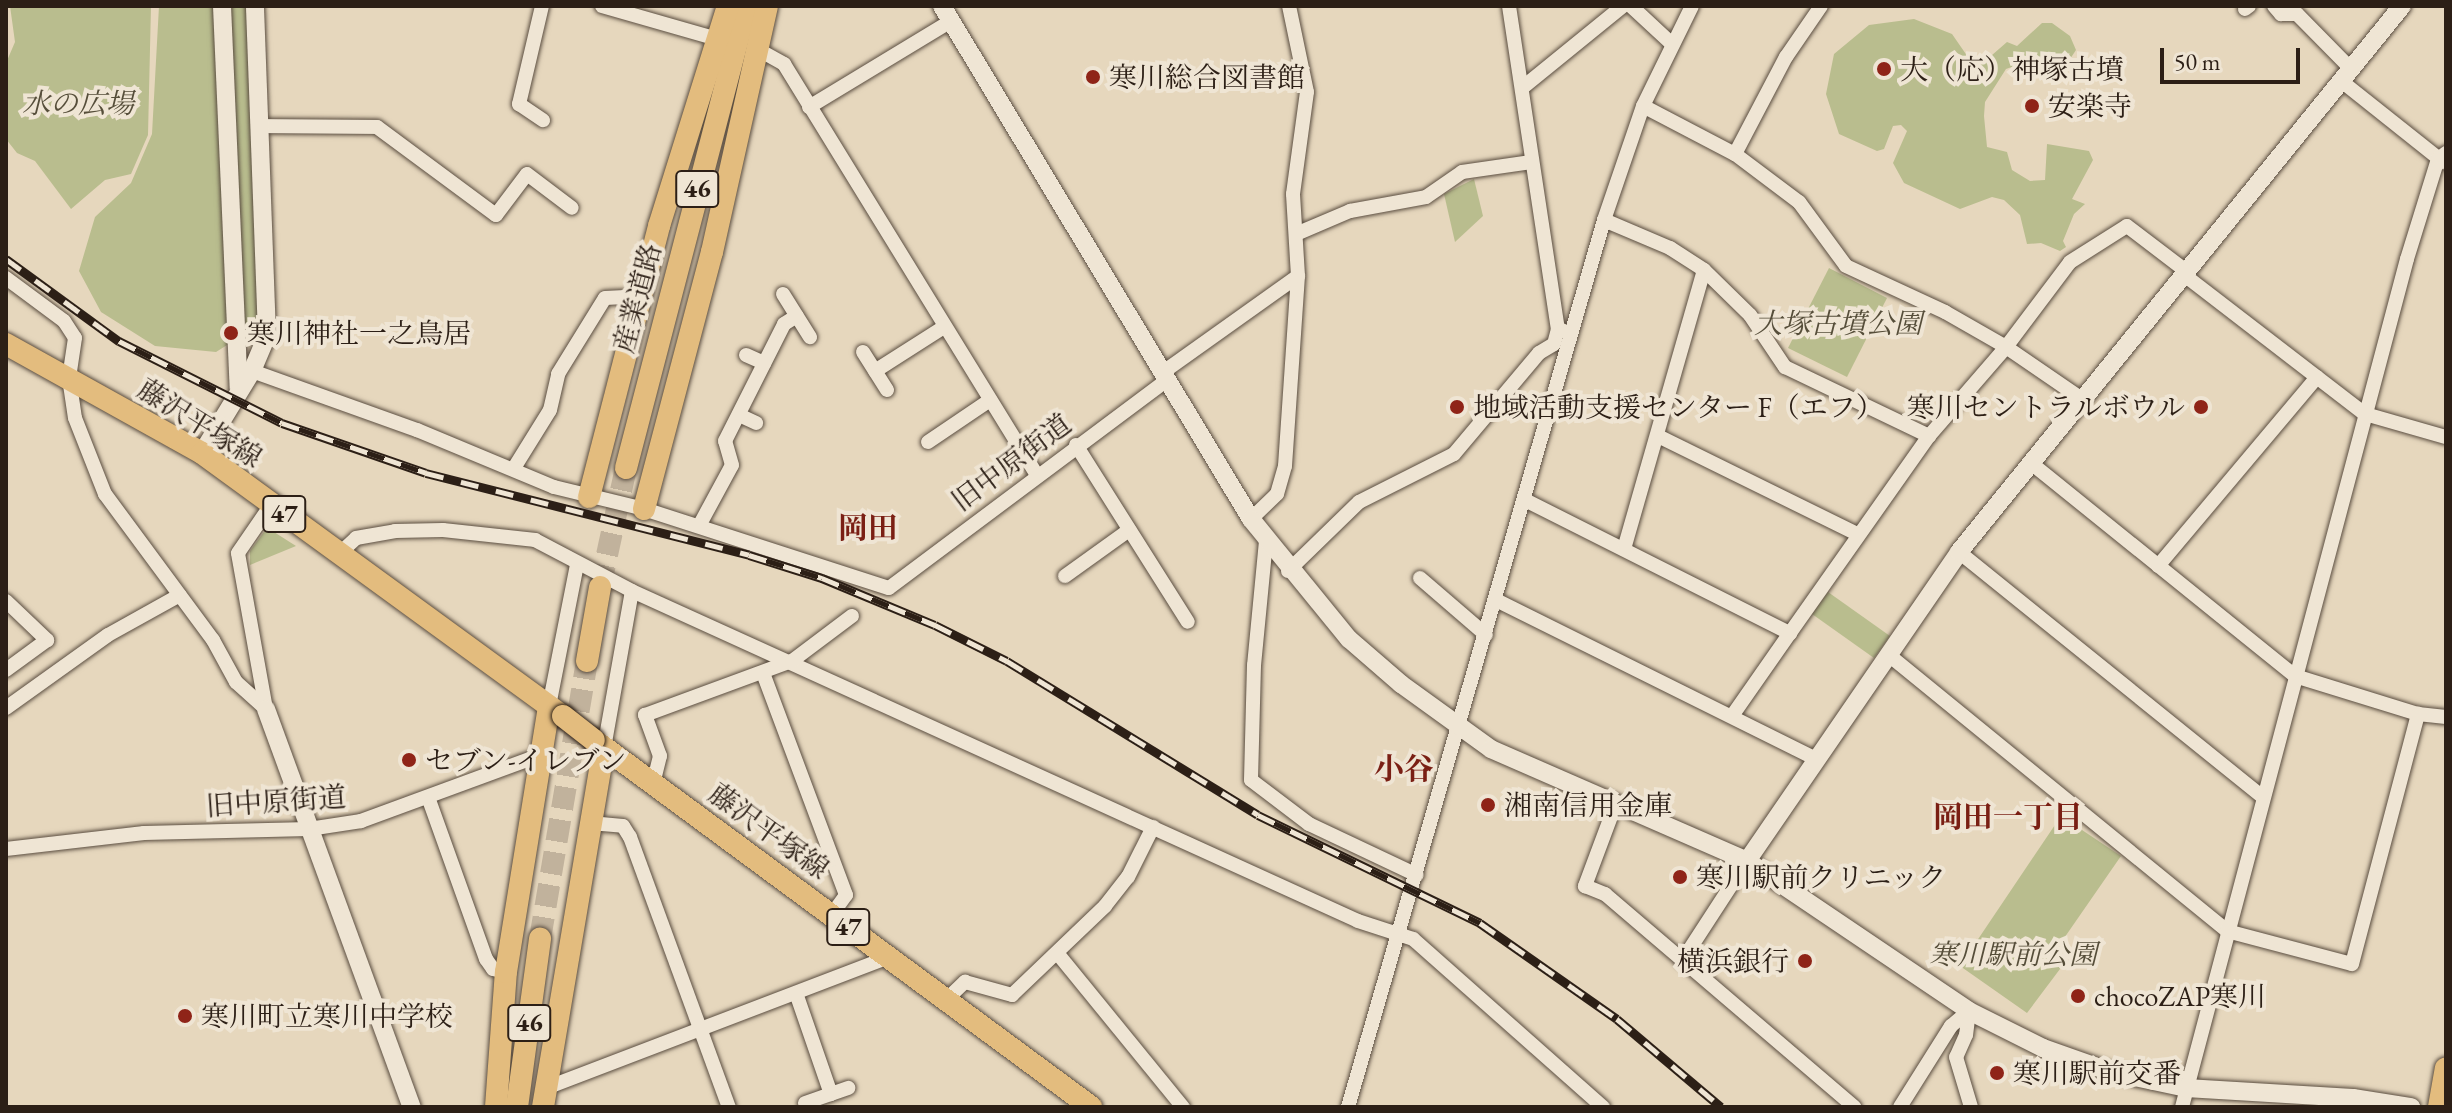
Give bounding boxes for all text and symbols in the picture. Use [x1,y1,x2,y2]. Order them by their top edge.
scale bar [2164,32,2304,82]
text: 50 m [2174,46,2221,77]
place label: 大（応）神塚古墳 [1900,52,2124,86]
place label: 寒川総合図書館 [1109,60,1305,94]
marker: 大（応）神塚古墳 [1875,60,1893,78]
marker: 寒川総合図書館 [1084,68,1102,86]
park label: 水の広場 [22,86,134,120]
place label: 安楽寺 [2048,89,2132,123]
marker: 安楽寺 [2023,97,2041,115]
road number: 46 [675,167,719,211]
street label: 産業道路 [606,240,668,356]
park label: 大塚古墳公園 [1754,306,1922,340]
place label: 寒川神社一之鳥居 [247,316,471,350]
marker: 寒川神社一之鳥居 [222,324,240,342]
street label: 藤沢平塚線 [132,372,268,474]
place label: 地域活動支援センター F（エフ） [1473,390,1885,424]
place label: 寒川セントラルボウル [1905,390,2185,424]
marker: 地域活動支援センター F（エフ） [1448,398,1466,416]
marker: 寒川セントラルボウル [2192,398,2210,416]
street label: 旧中原街道 [945,406,1077,518]
road number: 47 [262,492,306,536]
district label: 岡田 [838,510,898,546]
place label: セブン-イレブン [425,743,629,777]
marker: セブン-イレブン [400,751,418,769]
district label: 小谷 [1374,751,1434,787]
street label: 藤沢平塚線 [702,776,836,886]
street label: 旧中原街道 [205,779,347,823]
place label: 湘南信用金庫 [1504,788,1672,822]
marker: 湘南信用金庫 [1479,796,1497,814]
district label: 岡田一丁目 [1933,799,2083,835]
place label: 寒川駅前クリニック [1696,860,1948,894]
marker: 寒川駅前クリニック [1671,868,1689,886]
road number: 47 [826,905,870,949]
park label: 寒川駅前公園 [1929,937,2097,971]
place label: 横浜銀行 [1677,944,1789,978]
marker: 横浜銀行 [1796,952,1814,970]
place label: chocoZAP寒川 [2094,979,2266,1013]
marker: chocoZAP寒川 [2069,987,2087,1005]
place label: 寒川町立寒川中学校 [201,999,453,1033]
road number: 46 [507,1001,551,1045]
marker: 寒川町立寒川中学校 [176,1007,194,1025]
place label: 寒川駅前交番 [2013,1056,2181,1090]
marker: 寒川駅前交番 [1988,1064,2006,1082]

